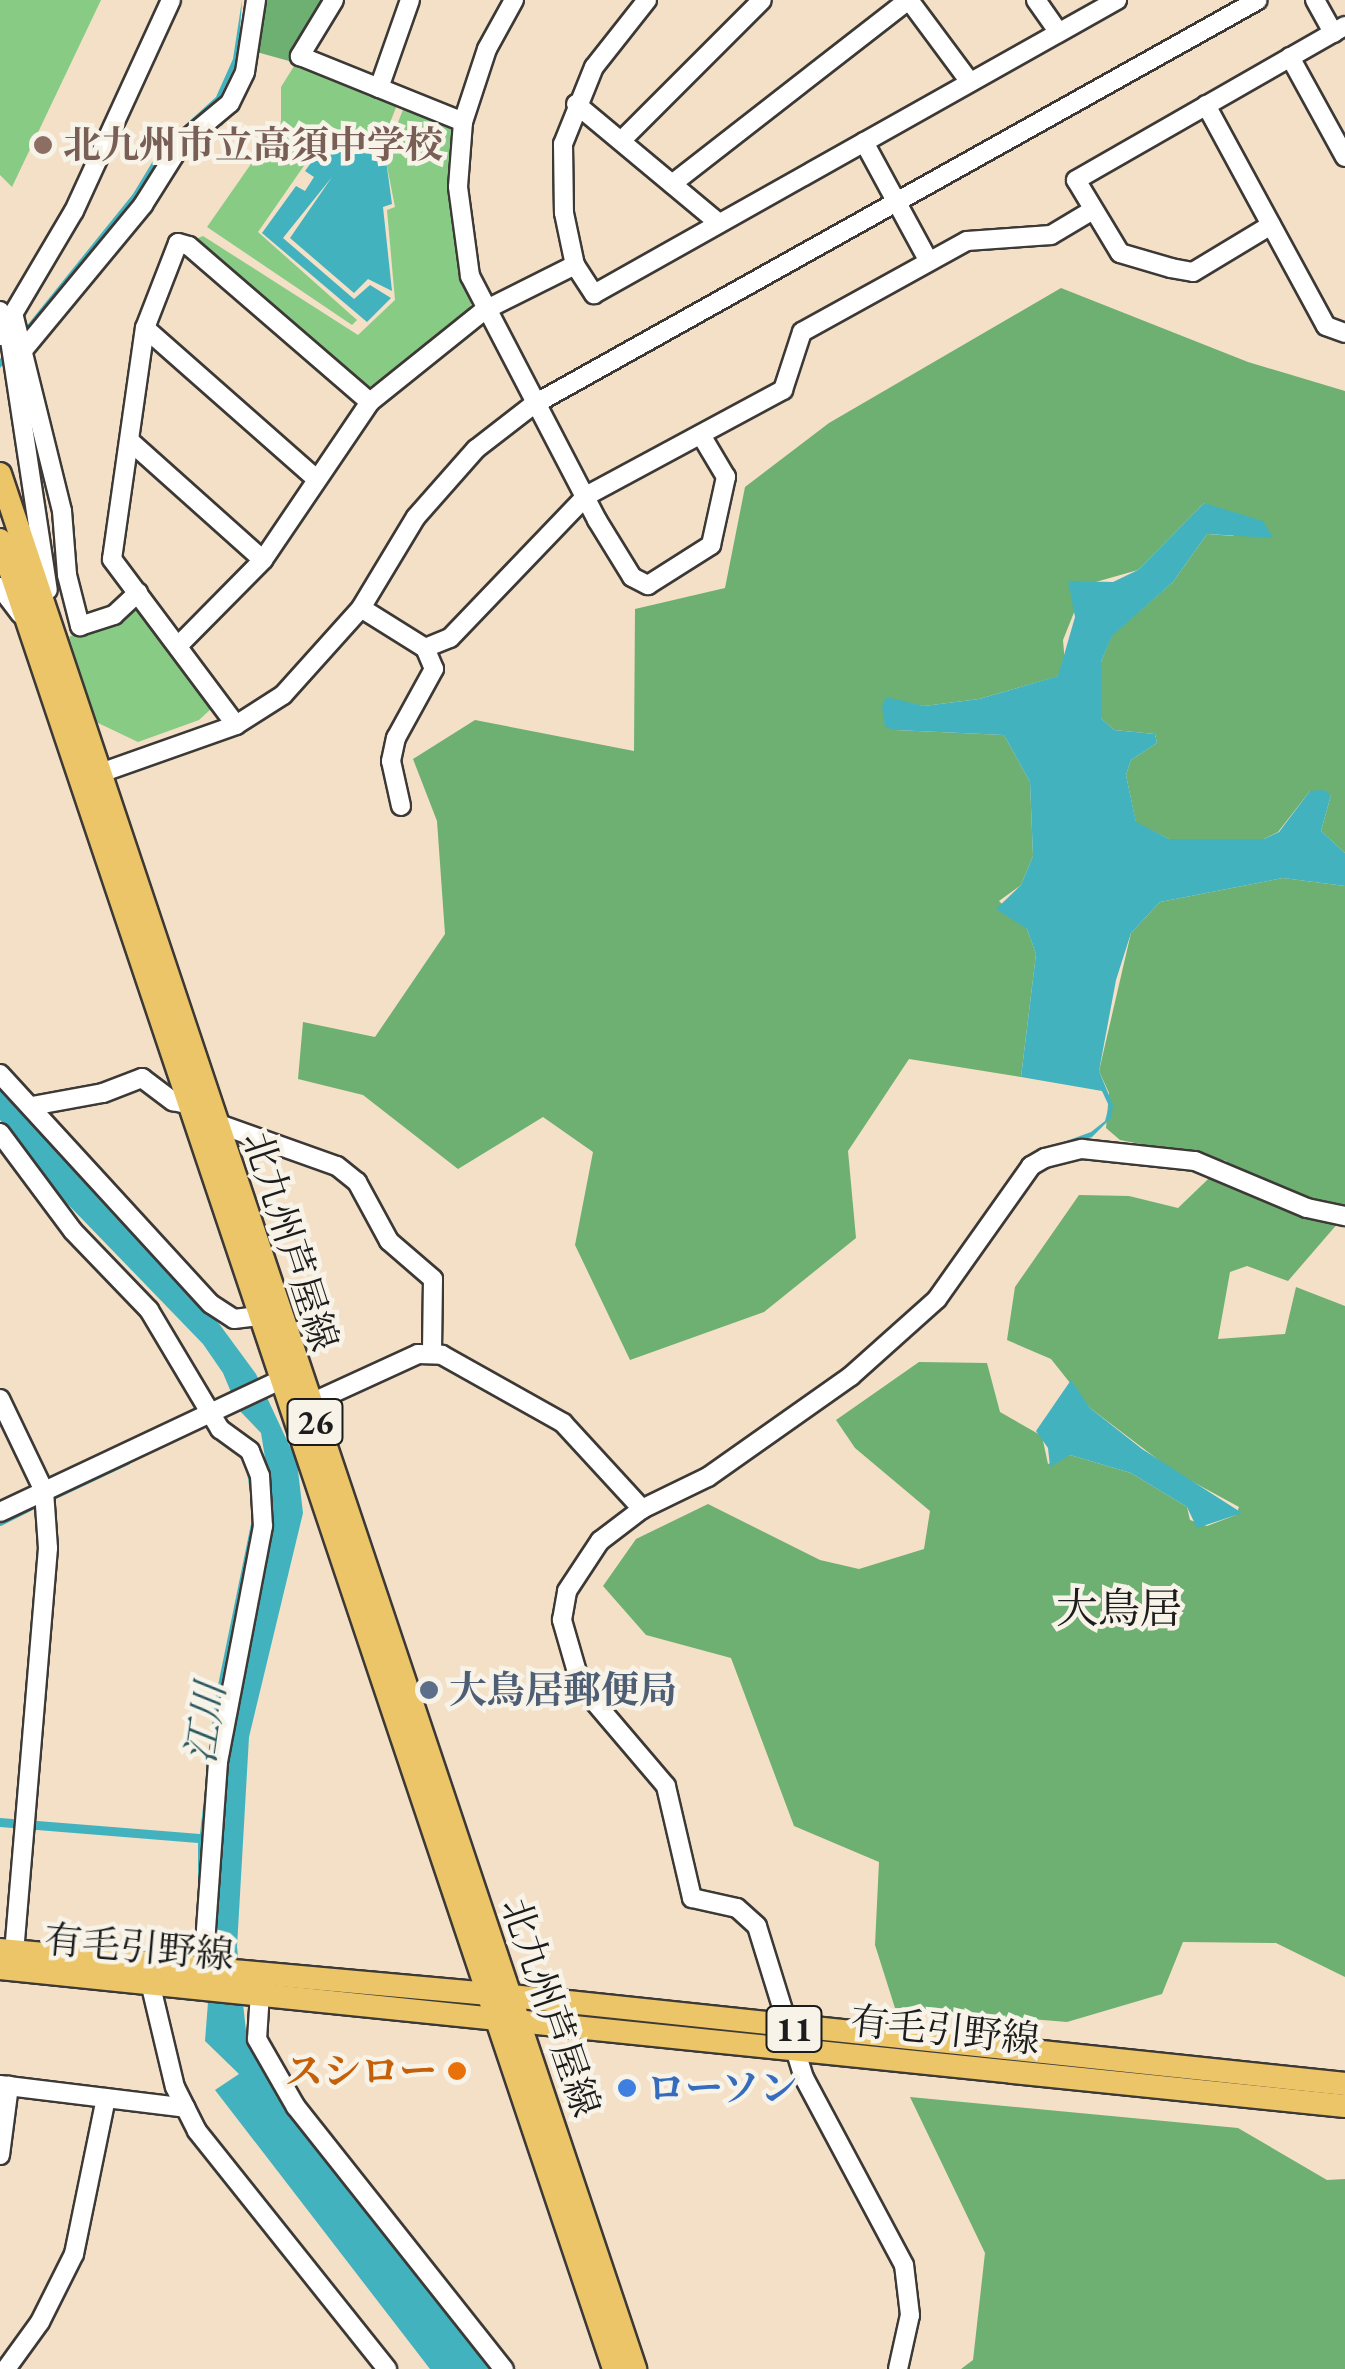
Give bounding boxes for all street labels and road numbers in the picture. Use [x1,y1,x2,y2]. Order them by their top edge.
street label: 北九州芦屋線 [234,1126,348,1356]
road number: 26 [285,1392,345,1452]
street label: 北九州芦屋線 [492,1892,610,2122]
street label: 有毛引野線 [42,1916,236,1978]
street label: 有毛引野線 [848,1997,1042,2063]
road number: 11 [764,1999,824,2059]

